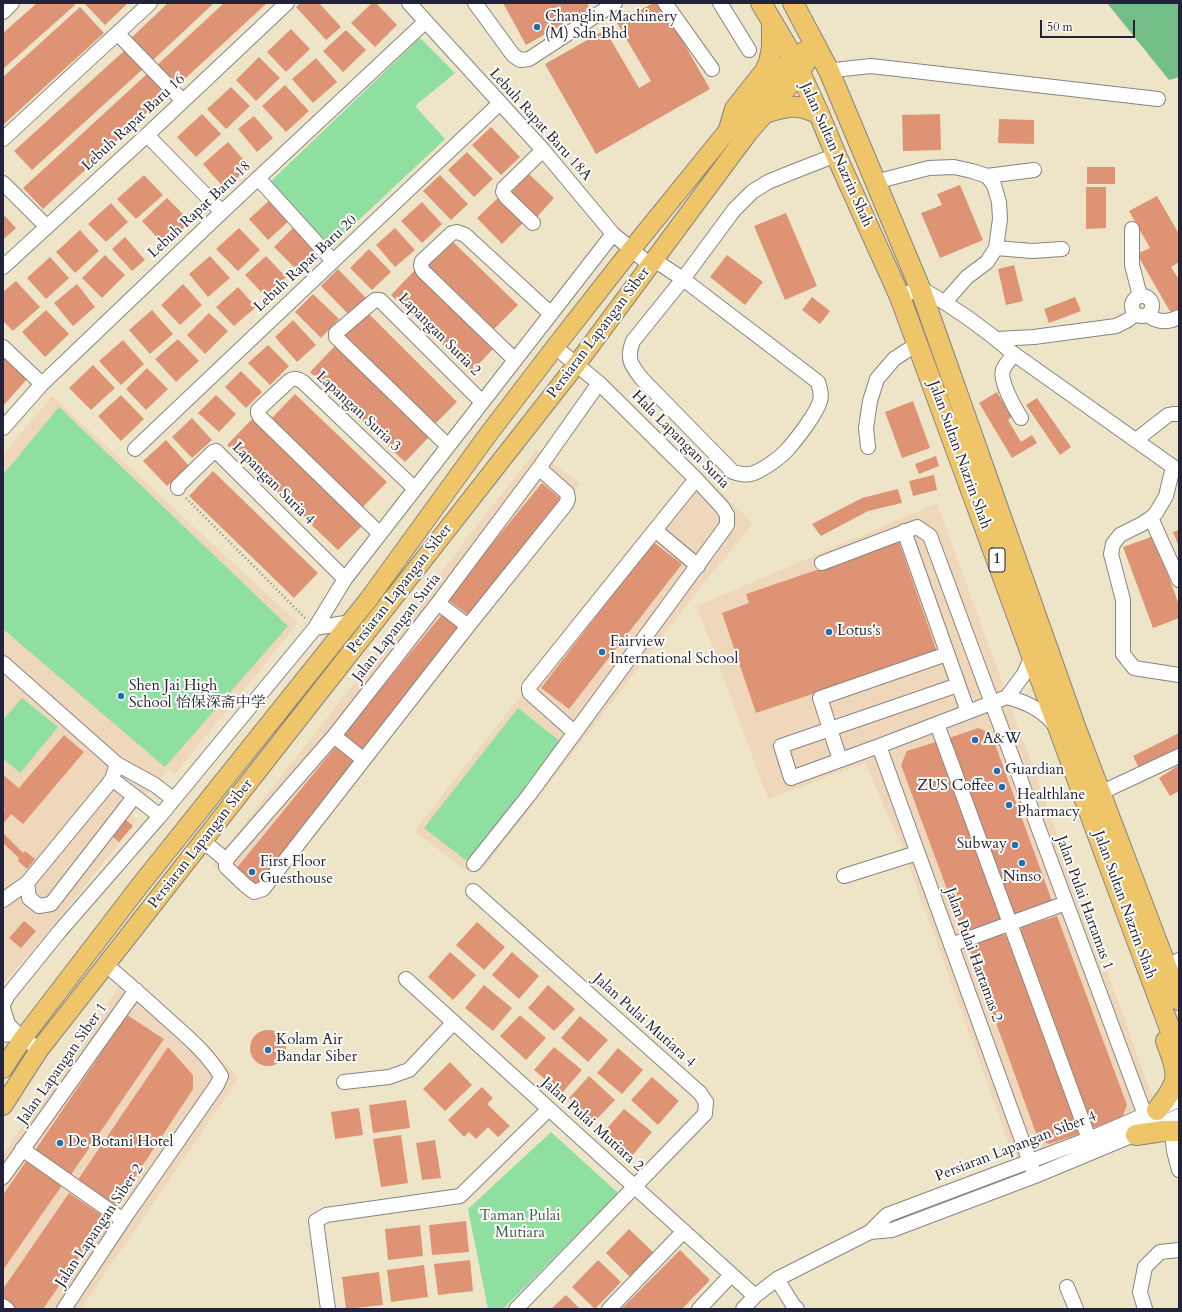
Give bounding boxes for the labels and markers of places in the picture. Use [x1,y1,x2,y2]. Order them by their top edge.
place label: Changlin Machinery (M) Sdn Bhd [545,9,677,44]
marker: Changlin Machinery (M) Sdn Bhd [532,22,542,32]
place label: Lotus's [837,623,881,641]
marker: Lotus's [824,627,834,637]
place label: Fairview International School [610,634,738,669]
marker: Fairview International School [597,647,607,657]
place label: Shen Jai High School 怡保深斋中学 [129,678,266,713]
marker: Shen Jai High School 怡保深斋中学 [116,691,126,701]
place label: A&W [983,731,1021,749]
marker: A&W [970,735,980,745]
place label: Guardian [1005,762,1064,780]
marker: Guardian [992,766,1002,776]
place label: ZUS Coffee [917,778,994,796]
marker: ZUS Coffee [997,782,1007,792]
place label: Healthlane Pharmacy [1017,787,1085,822]
marker: Healthlane Pharmacy [1004,800,1014,810]
place label: Subway [957,836,1007,854]
marker: Subway [1010,840,1020,850]
place label: First Floor Guesthouse [260,854,333,889]
marker: Ninso [1017,858,1027,868]
marker: First Floor Guesthouse [247,867,257,877]
place label: Ninso [1003,869,1041,887]
place label: Kolam Air Bandar Siber [276,1032,357,1067]
marker: Kolam Air Bandar Siber [263,1045,273,1055]
place label: De Botani Hotel [68,1134,173,1152]
marker: De Botani Hotel [55,1138,65,1148]

